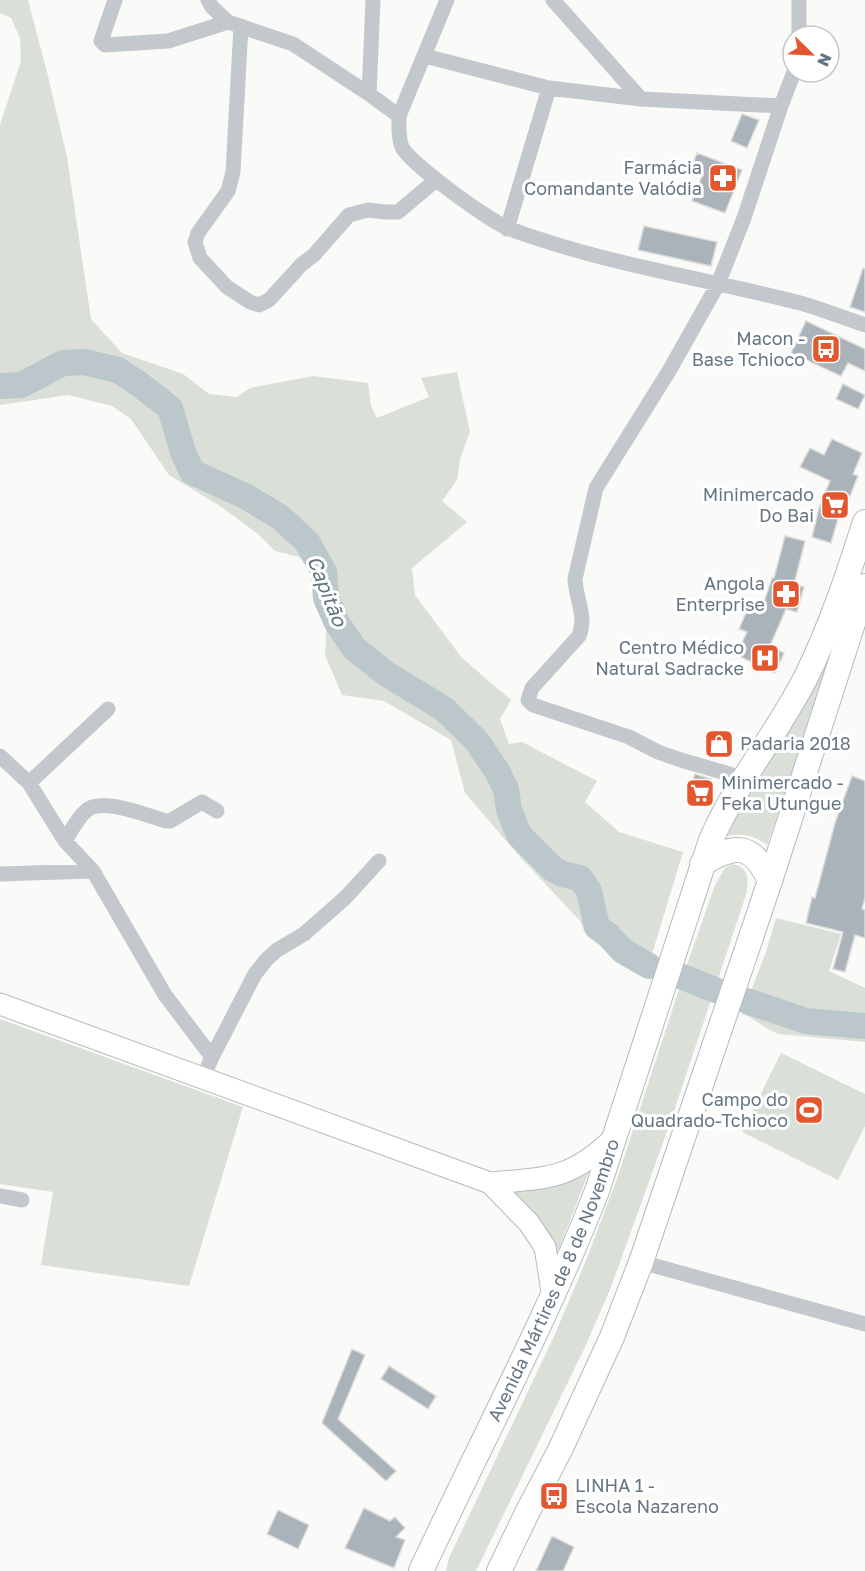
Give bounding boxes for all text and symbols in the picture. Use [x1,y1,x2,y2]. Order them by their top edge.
north arrow [781,24,841,84]
text: N [813,50,836,70]
place label: Farmácia Comandante Valódia [524,156,702,199]
pharmacy icon: Farmácia Comandante Valódia [707,162,739,194]
place label: Macon - Base Tchioco [692,327,805,370]
bus stop icon: Macon - Base Tchioco [810,333,842,365]
place label: Minimercado Do Bai [703,483,814,526]
supermarket icon: Minimercado Do Bai [819,489,851,521]
water label: Capitão [303,552,353,630]
place label: Angola Enterprise [676,572,765,615]
pharmacy icon: Angola Enterprise [770,578,802,610]
place label: Centro Médico Natural Sadracke [595,636,744,679]
hospital icon: Centro Médico Natural Sadracke [749,642,781,674]
shop icon: Padaria 2018 [703,728,735,760]
place label: Padaria 2018 [740,732,851,754]
place label: Minimercado - Feka Utungue [721,771,844,814]
supermarket icon: Minimercado - Feka Utungue [684,777,716,809]
place label: Campo do Quadrado-Tchioco [631,1088,788,1131]
sports icon: Campo do Quadrado-Tchioco [793,1094,825,1126]
street label: Avenida Mártires de 8 de Novembro [483,1136,623,1425]
place label: LINHA 1 - Escola Nazareno [575,1474,719,1517]
bus stop icon: LINHA 1 - Escola Nazareno [538,1480,570,1512]

